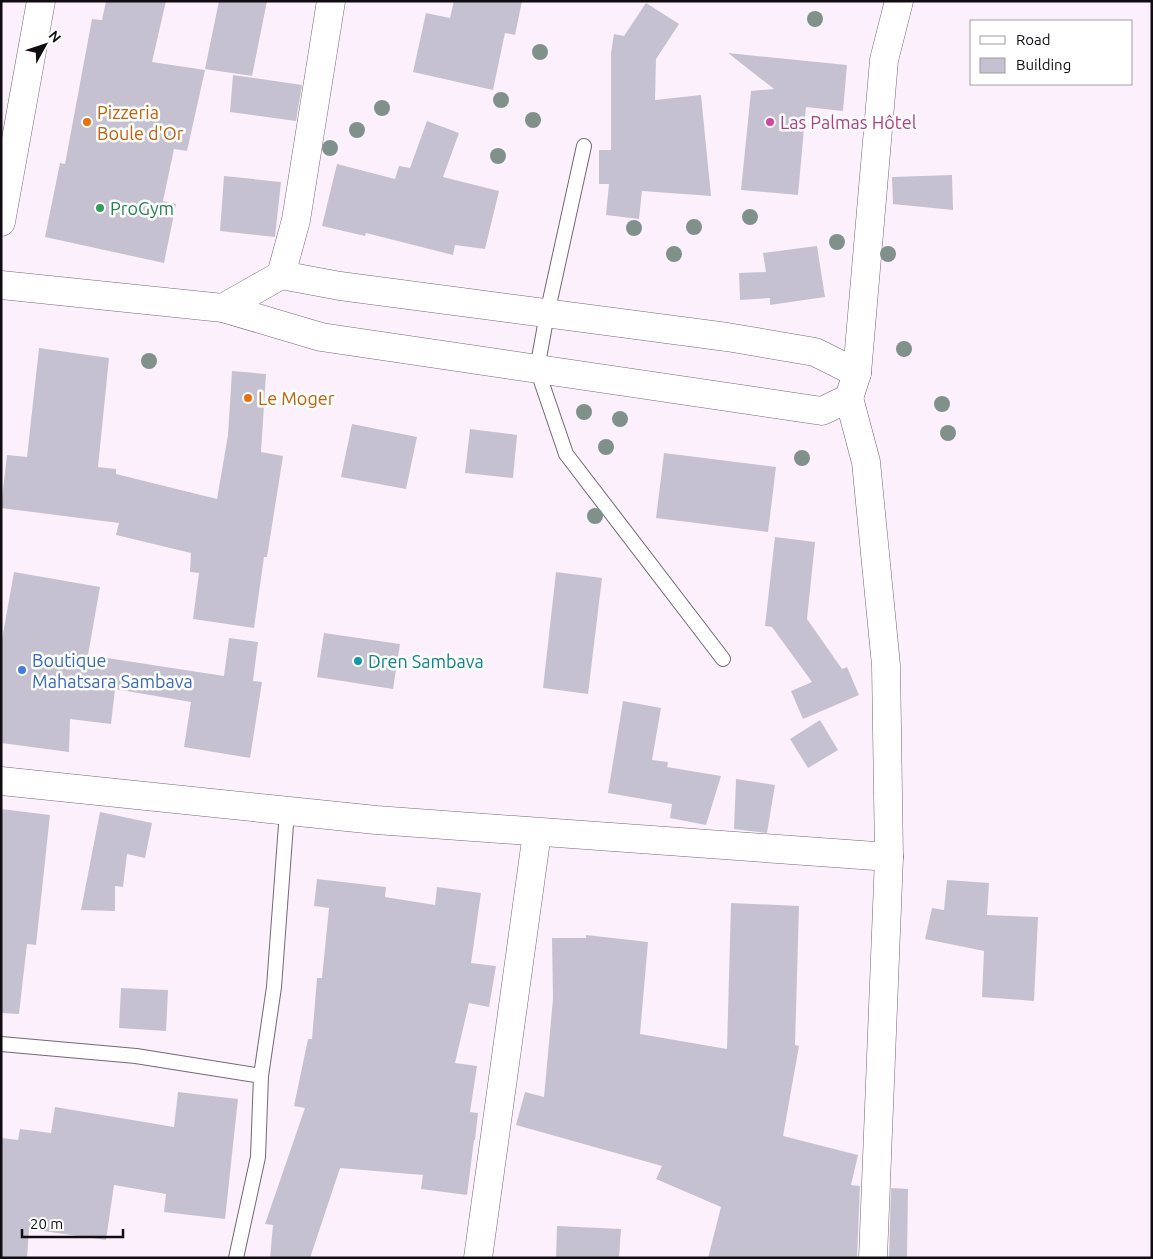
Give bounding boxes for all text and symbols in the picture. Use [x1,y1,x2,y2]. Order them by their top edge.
north arrow [20,20,70,70]
legend [970,20,1133,85]
text: N [45,27,64,46]
text: Road [1016,31,1051,48]
text: Building [1016,56,1071,73]
place label: Pizzeria Boule d'Or [97,102,184,143]
place label: Las Palmas Hôtel [780,112,917,132]
marker: Pizzeria Boule d'Or [81,116,93,128]
marker: Las Palmas Hôtel [764,116,776,128]
place label: ProGym [110,198,174,218]
marker: ProGym [94,202,106,214]
place label: Le Moger [258,388,335,408]
marker: Le Moger [242,392,254,404]
place label: Boutique Mahatsara Sambava [32,650,193,691]
place label: Dren Sambava [368,651,484,671]
marker: Dren Sambava [352,655,364,667]
marker: Boutique Mahatsara Sambava [16,664,28,676]
scale bar [22,1206,124,1238]
text: 20 m [30,1215,63,1232]

